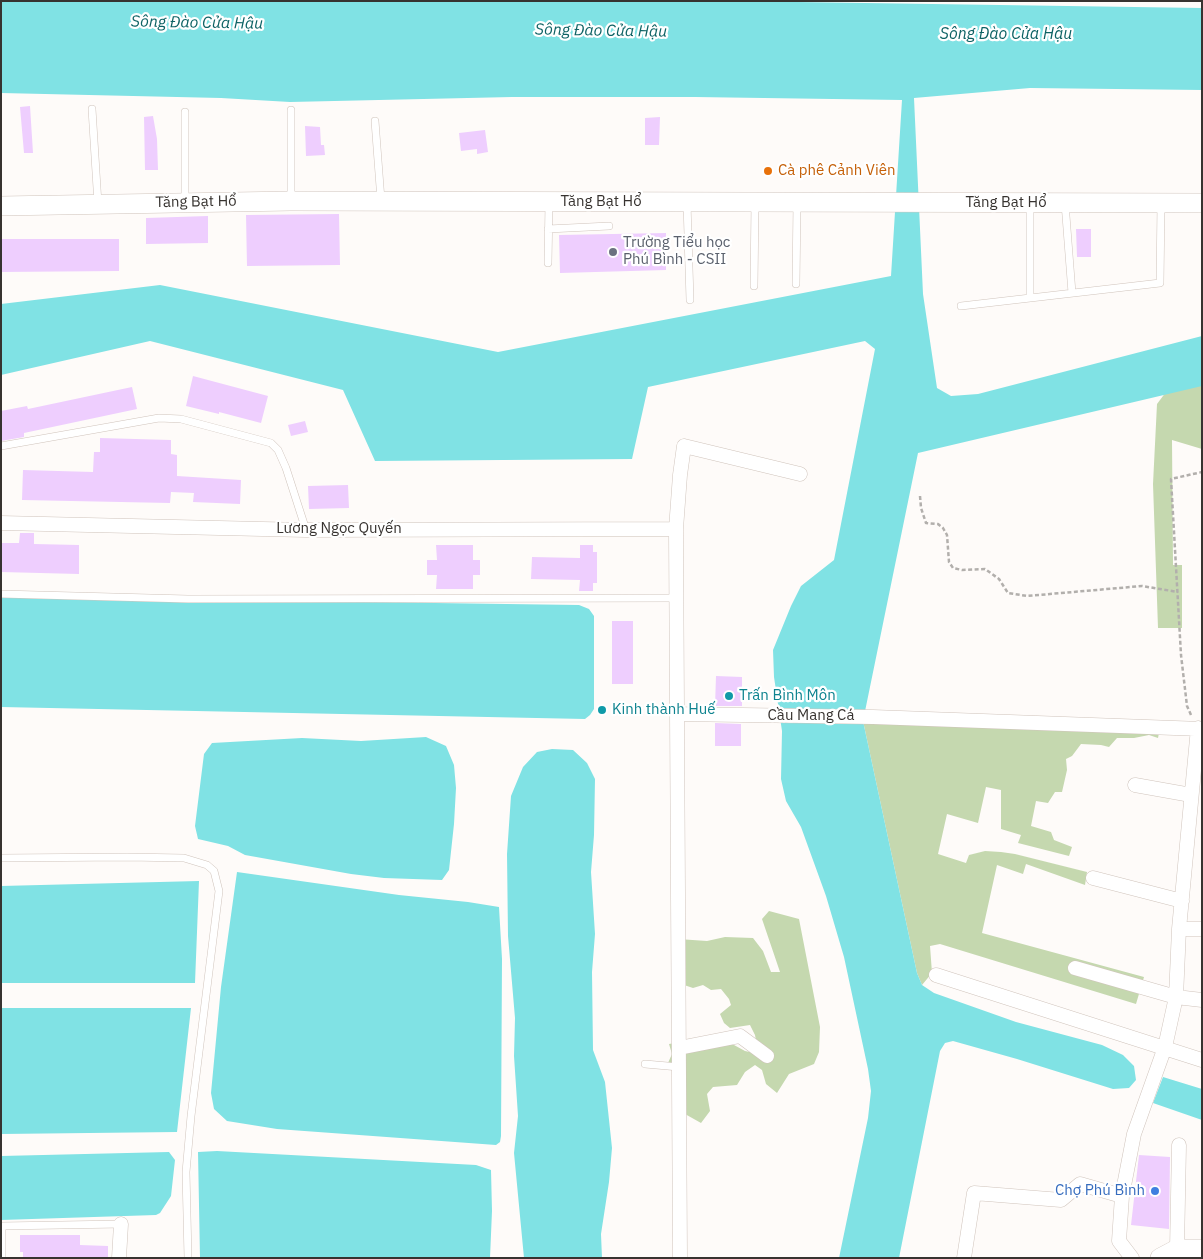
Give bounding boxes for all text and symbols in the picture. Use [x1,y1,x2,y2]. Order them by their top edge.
water label: Sông Đào Cửa Hậu [131,12,263,34]
water label: Sông Đào Cửa Hậu [535,20,667,42]
water label: Sông Đào Cửa Hậu [940,24,1072,44]
place label: Cà phê Cảnh Viên [778,162,895,180]
marker: Cà phê Cảnh Viên [762,165,774,177]
street label: Tăng Bạt Hổ [155,192,237,212]
street label: Tăng Bạt Hổ [560,193,642,211]
street label: Tăng Bạt Hổ [965,194,1047,212]
place label: Trường Tiểu học Phú Bình - CSII [623,234,730,269]
marker: Trường Tiểu học Phú Bình - CSII [607,246,619,258]
street label: Lương Ngọc Quyến [276,520,402,538]
place label: Trấn Bình Môn [739,687,836,705]
marker: Trấn Bình Môn [723,690,735,702]
place label: Kinh thành Huế [612,701,716,719]
marker: Kinh thành Huế [596,704,608,716]
street label: Cầu Mang Cá [768,707,854,725]
place label: Chợ Phú Bình [1055,1182,1145,1200]
marker: Chợ Phú Bình [1149,1185,1161,1197]

